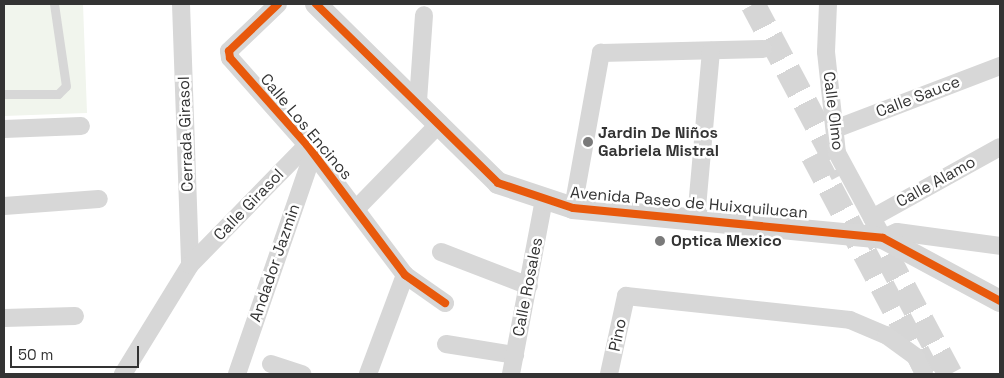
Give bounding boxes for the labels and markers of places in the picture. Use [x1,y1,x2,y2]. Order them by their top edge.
place label: Jardin De Niños Gabriela Mistral [598,123,719,161]
marker: Jardin De Niños Gabriela Mistral [582,136,594,148]
place label: Optica Mexico [671,231,782,251]
marker: Optica Mexico [653,234,667,248]

